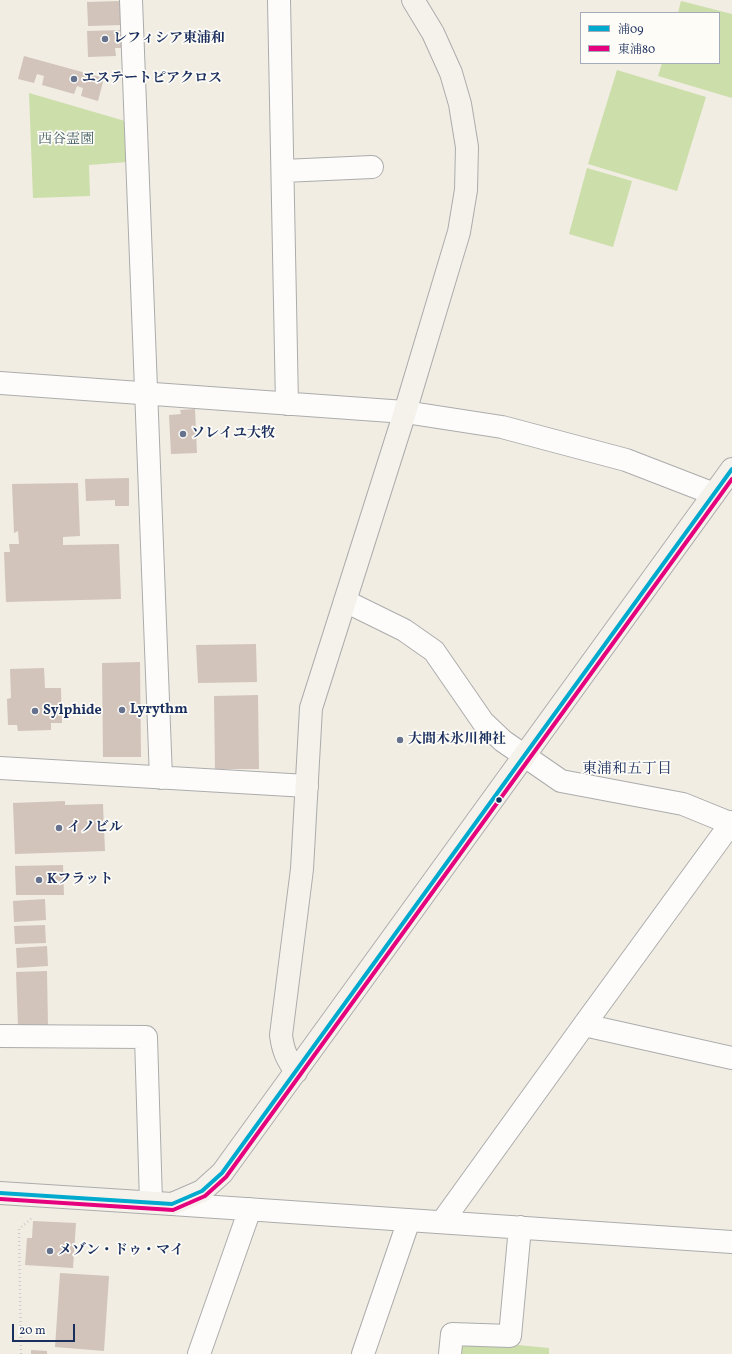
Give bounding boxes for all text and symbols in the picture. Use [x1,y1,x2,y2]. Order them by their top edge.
legend [580,12,720,64]
text: 浦09 [618,22,644,38]
place label: レフィシア東浦和 [113,31,225,47]
marker: レフィシア東浦和 [100,34,110,44]
text: 東浦80 [618,42,655,58]
place label: エステートピアクロス [82,71,222,87]
marker: エステートピアクロス [69,74,79,84]
park label: 西谷霊園 [38,132,94,148]
place label: ソレイユ大牧 [191,426,275,442]
marker: ソレイユ大牧 [178,429,188,439]
place label: Lyrythm [130,702,188,718]
place label: Sylphide [43,703,102,719]
marker: Lyrythm [117,705,127,715]
marker: Sylphide [30,706,40,716]
place label: 大間木氷川神社 [408,732,506,748]
marker: 大間木氷川神社 [395,735,405,745]
district label: 東浦和五丁目 [582,761,672,779]
unlabelled marker [494,795,504,805]
place label: イノビル [67,820,123,836]
marker: イノビル [54,823,64,833]
place label: Kフラット [47,872,113,888]
marker: Kフラット [34,875,44,885]
place label: メゾン・ドゥ・マイ [58,1243,184,1259]
marker: メゾン・ドゥ・マイ [45,1246,55,1256]
scale bar [14,1316,77,1342]
text: 20 m [19,1323,46,1339]

